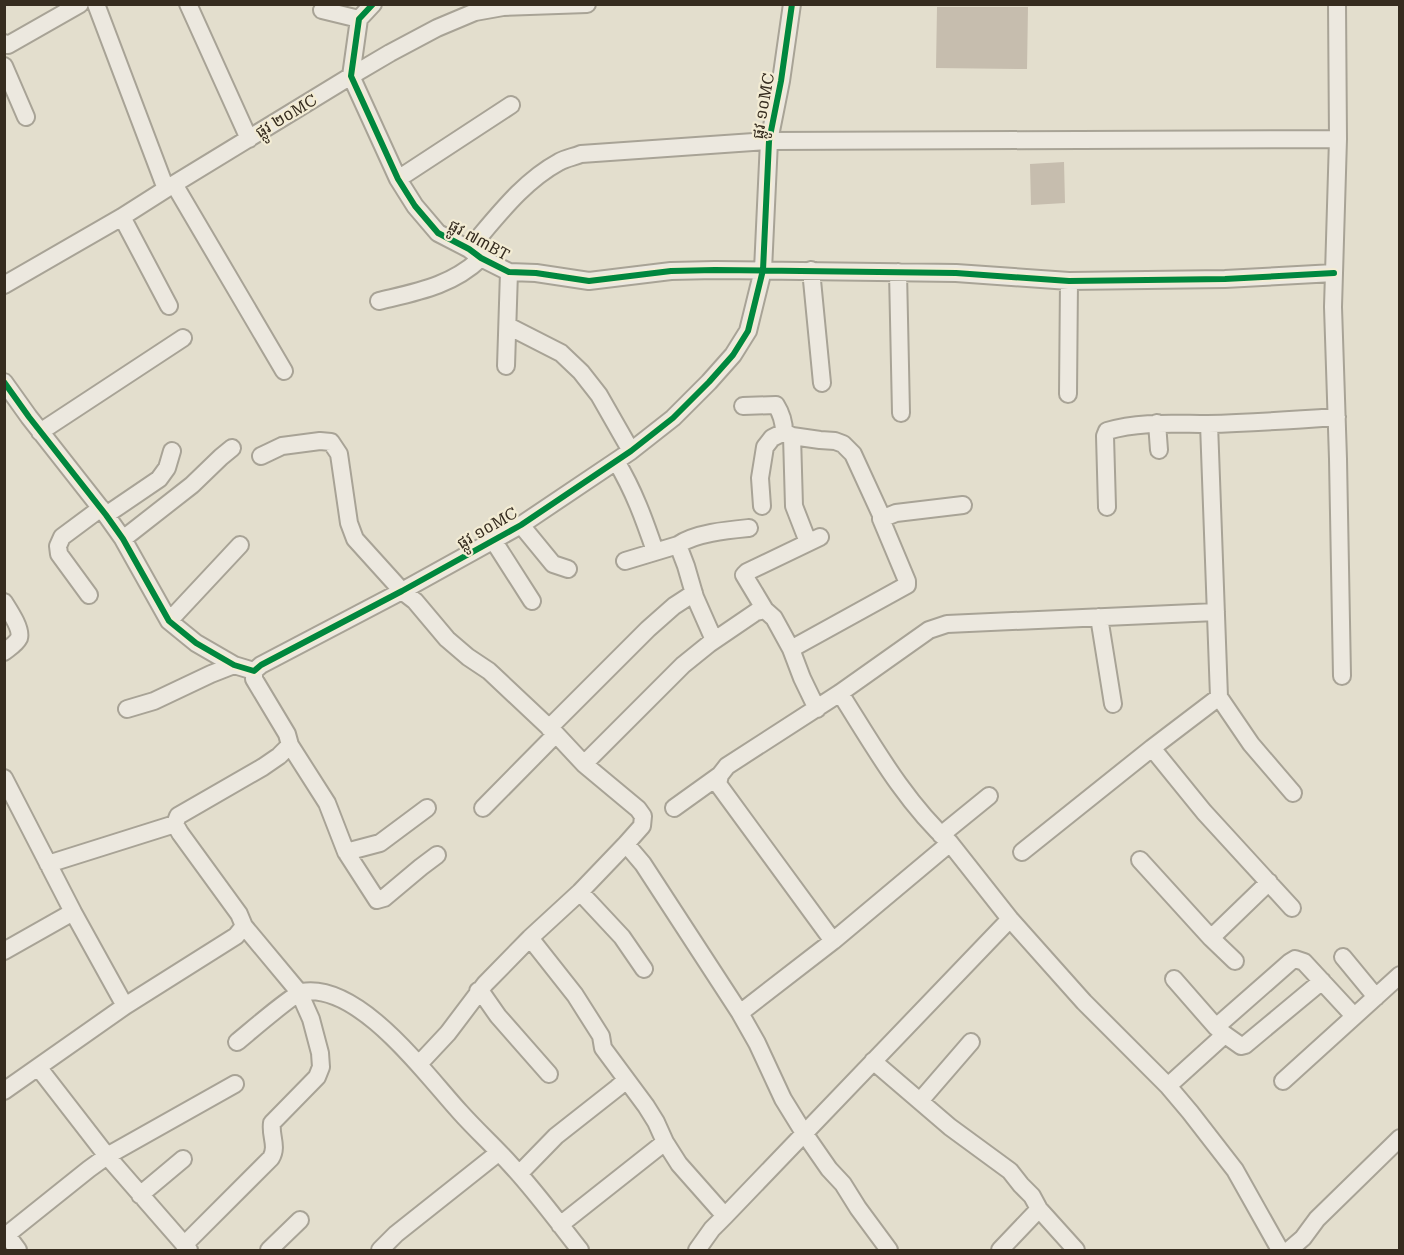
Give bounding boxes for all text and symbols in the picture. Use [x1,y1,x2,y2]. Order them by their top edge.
street label: ផ្លូវ ១០MC [748,72,783,141]
street label: ផ្លូវ ២០MC [252,90,323,146]
street label: ផ្លូវ ៧៣BT [443,215,513,269]
street label: ផ្លូវ ១០MC [453,503,523,557]

